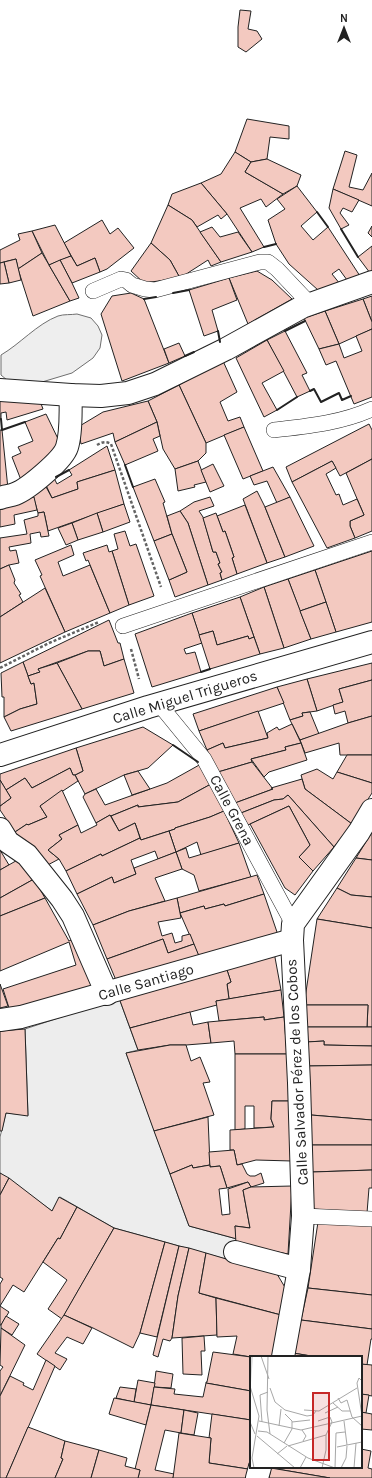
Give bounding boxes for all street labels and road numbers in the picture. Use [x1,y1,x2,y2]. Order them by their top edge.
street label: Calle Miguel Trigueros [110,666,260,728]
street label: Calle Grena [206,772,258,848]
street label: Calle Salvador Pérez de los Cobos [282,958,312,1186]
street label: Calle Santiago [96,960,196,1004]

